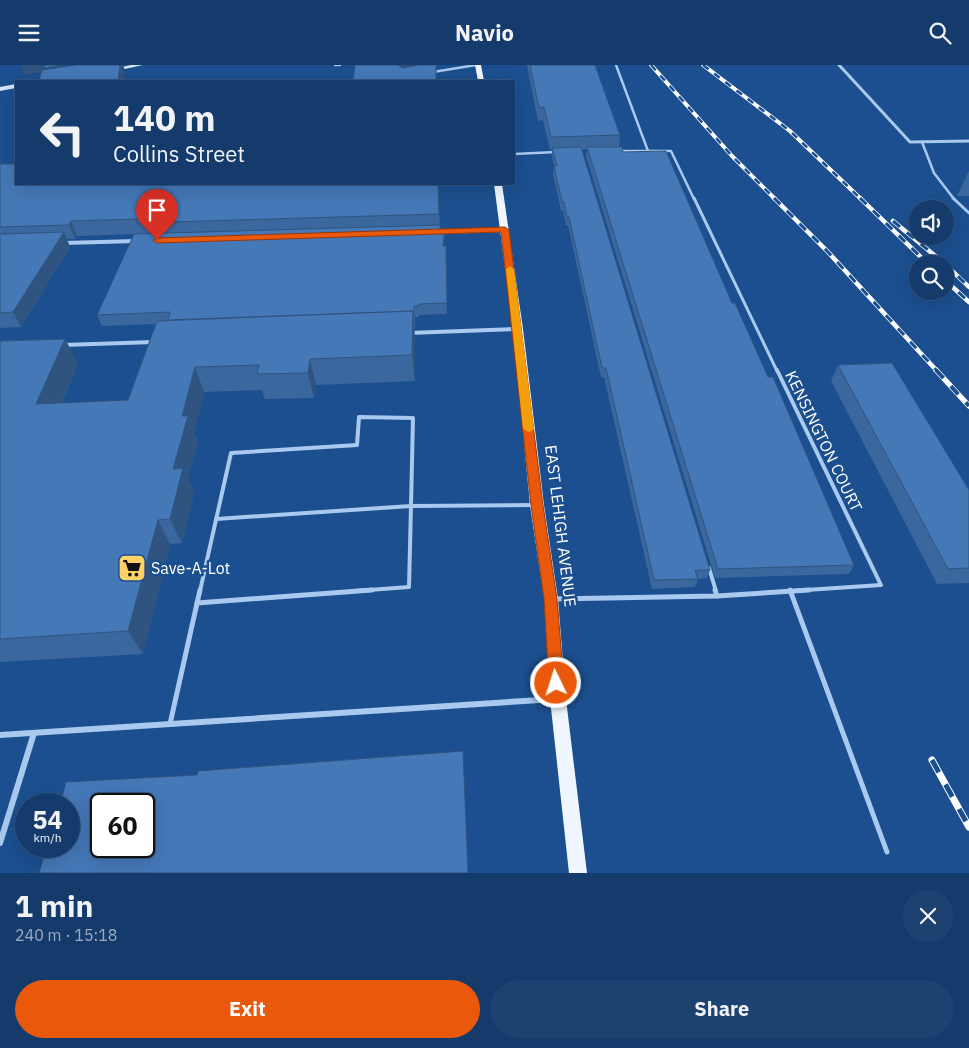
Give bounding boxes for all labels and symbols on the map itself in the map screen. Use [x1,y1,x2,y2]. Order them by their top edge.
pin [136,189,178,240]
street label: KENSINGTON COURT [781,367,867,515]
street label: EAST LEHIGH AVENUE [541,444,581,608]
supermarket icon: Save-A-Lot [117,553,147,583]
place label: Save-A-Lot [151,558,230,578]
position arrow [529,656,581,708]
speed limit sign: 60 [90,793,155,858]

